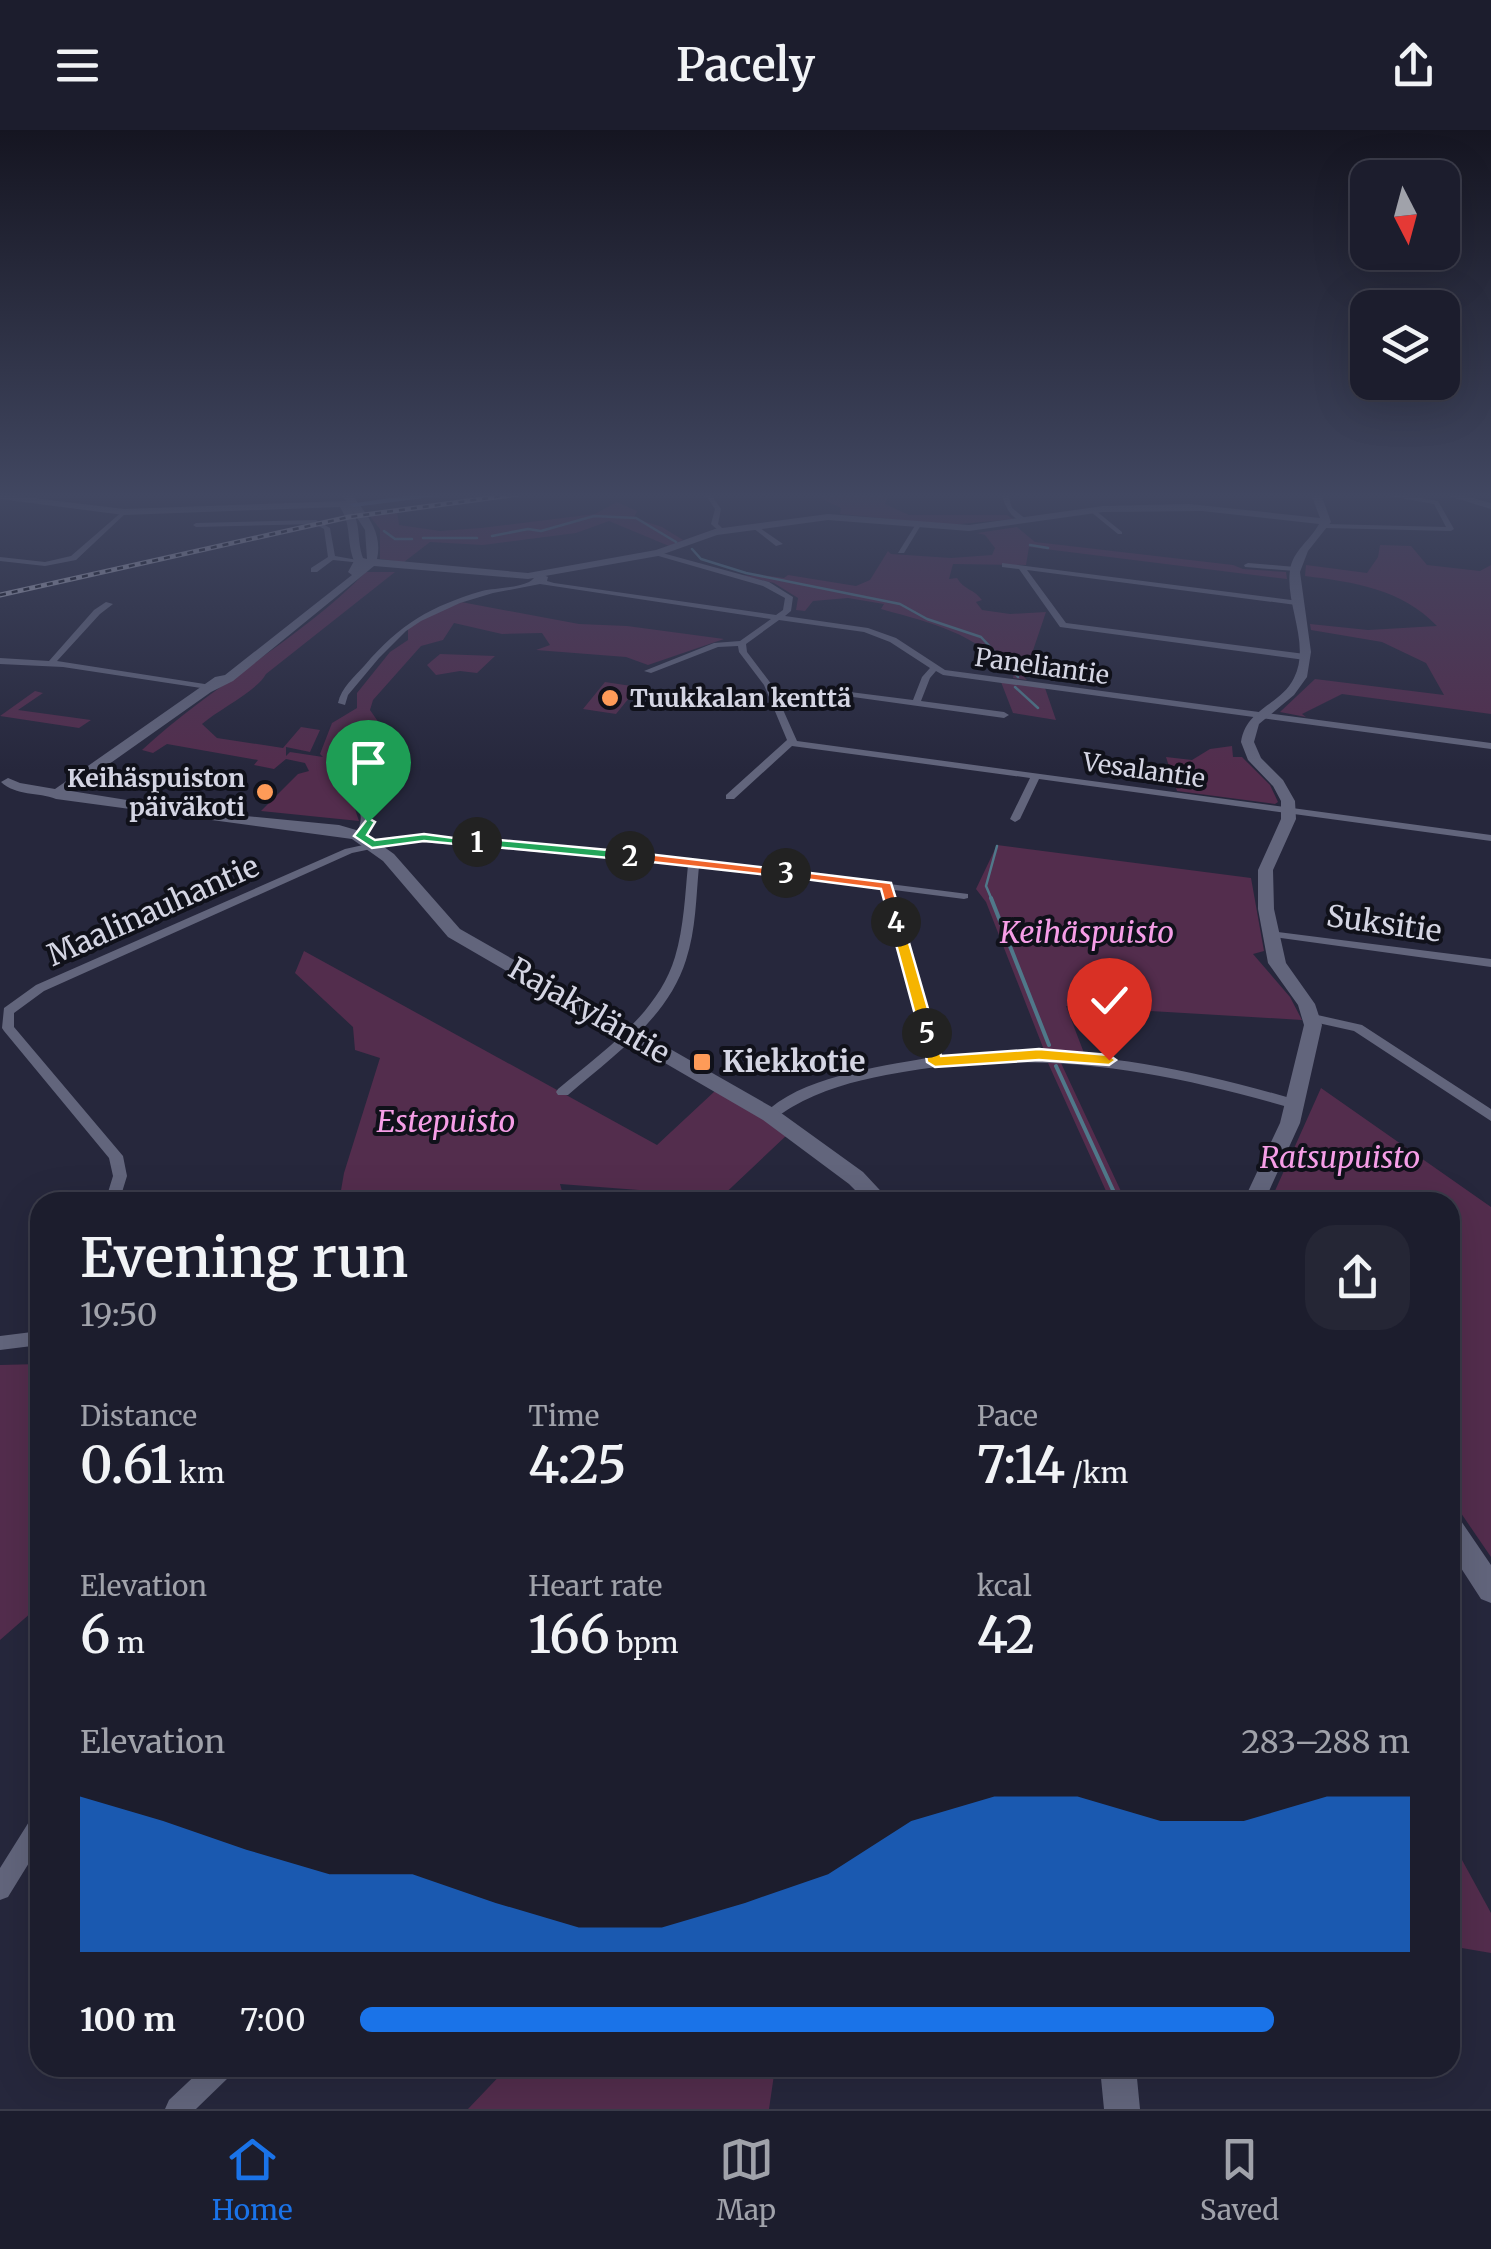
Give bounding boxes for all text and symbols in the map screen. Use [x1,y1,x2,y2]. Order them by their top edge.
text: Pacely [676,37,815,93]
icon: menu [50,38,105,93]
icon: share [1386,38,1441,93]
north arrow [1350,160,1460,270]
map controls [1350,160,1460,400]
button: layers [1350,290,1460,400]
street label: Paneliantie [973,641,1111,691]
place label: Tuukkalan kenttä [630,682,851,714]
marker: Tuukkalan kenttä [599,687,621,709]
pin [326,720,411,823]
icon: arrive [341,735,396,790]
street label: Vesalantie [1080,745,1207,794]
place label: Keihäspuiston päiväkoti [67,762,245,823]
marker: Keihäspuiston päiväkoti [254,781,276,803]
pin: 1 [452,817,502,867]
text: 1 [471,824,483,860]
pin: 2 [605,831,655,881]
text: 2 [622,838,638,874]
street label: Maalinauhantie [41,846,264,974]
pin: 3 [761,848,811,898]
text: 3 [778,855,794,891]
street label: Suksitie [1324,896,1444,950]
pin: 4 [871,897,921,947]
text: 4 [887,904,905,940]
park label: Keihäspuisto [999,913,1174,951]
street label: Rajakyläntie [502,949,677,1071]
pin [1067,958,1152,1061]
icon: check [1082,973,1137,1028]
pin: 5 [902,1008,952,1058]
text: 5 [919,1015,935,1051]
place label: Kiekkotie [722,1042,865,1080]
marker: Kiekkotie [691,1051,713,1073]
park label: Estepuisto [377,1102,515,1140]
park label: Ratsupuisto [1260,1138,1420,1176]
text: Evening run [80,1223,408,1292]
button: share [1305,1225,1410,1330]
text: 19:50 [80,1295,158,1335]
text: Distance [80,1398,197,1434]
text: Time [528,1398,599,1434]
text: Pace [977,1398,1038,1434]
text: 0.61 [80,1434,172,1497]
text: 4:25 [528,1434,626,1497]
text: 7:14 [977,1434,1065,1497]
text: km [172,1455,225,1491]
text: /km [1065,1455,1128,1491]
text: Elevation [80,1568,207,1604]
text: Heart rate [528,1568,662,1604]
text: kcal [977,1568,1032,1604]
text: 6 [80,1604,110,1667]
text: 166 [528,1604,610,1667]
text: 42 [977,1604,1035,1667]
text: m [110,1625,145,1661]
text: bpm [610,1625,678,1661]
text: Elevation [80,1722,225,1762]
text: 283–288 m [1241,1722,1410,1762]
text: 100 m [80,2000,176,2040]
text: 7:00 [240,2000,306,2040]
tab: Home [212,2132,293,2228]
tab: Map [716,2132,776,2228]
tab: Saved [1200,2132,1279,2228]

